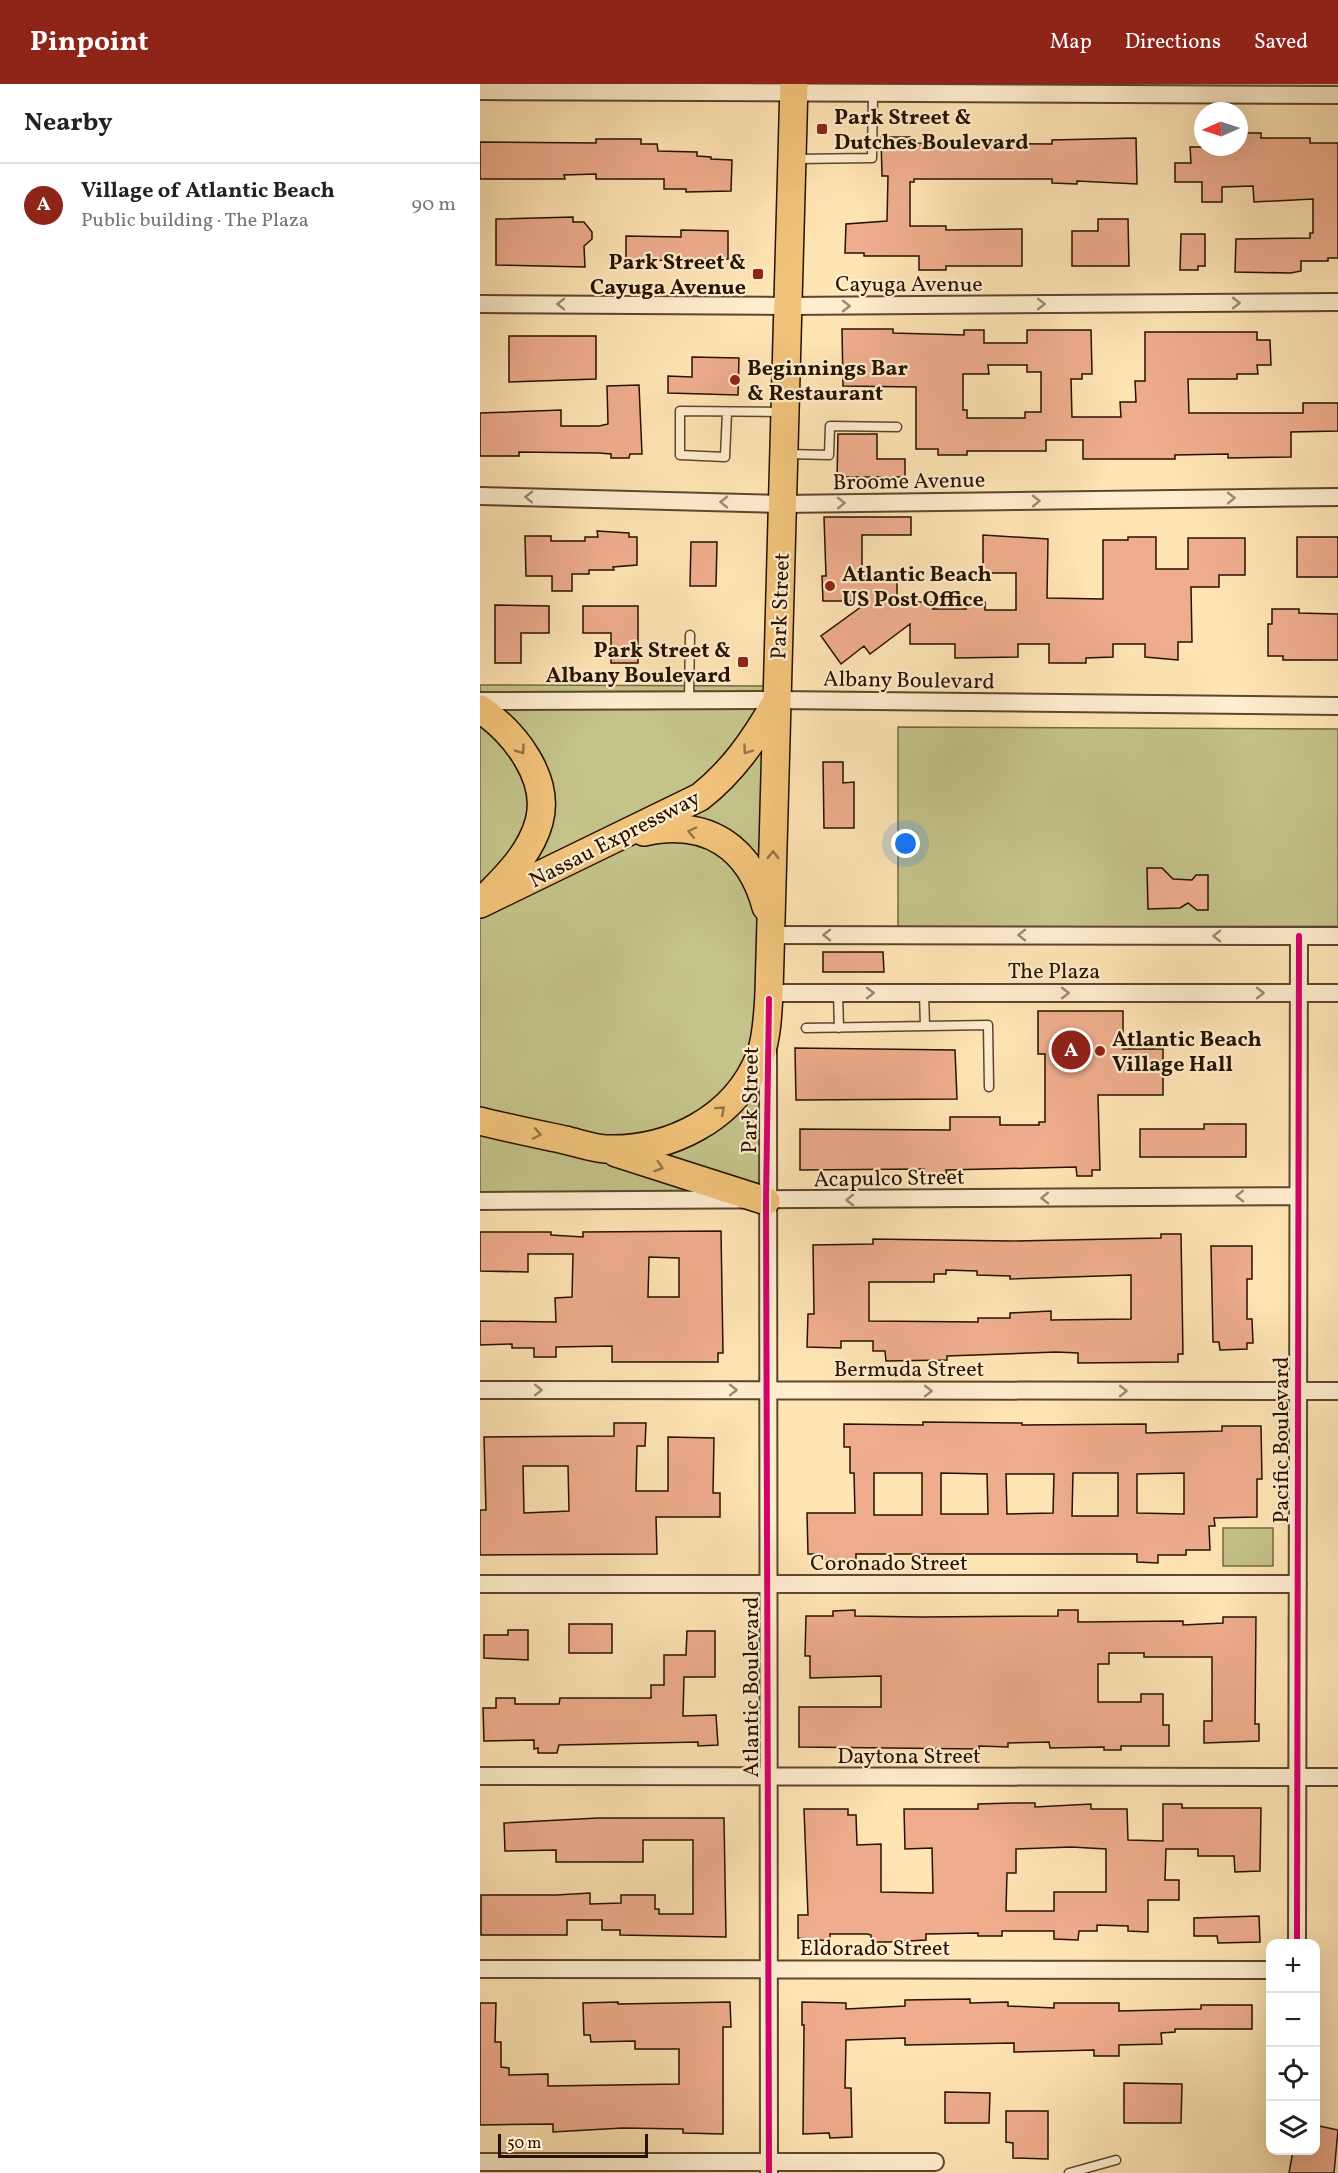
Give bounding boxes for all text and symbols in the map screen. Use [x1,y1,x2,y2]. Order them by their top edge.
text: Pinpoint [30,23,148,62]
text: Map [1050,28,1092,57]
text: Directions [1125,28,1221,57]
text: Saved [1254,28,1308,57]
north arrow [1194,102,1248,156]
place label: Park Street & Dutches Boulevard [834,103,1029,159]
text: Nearby [24,105,113,141]
marker: Park Street & Dutches Boulevard [815,122,829,136]
text: Village of Atlantic Beach [81,176,335,207]
text: A [36,191,51,219]
text: 90 m [412,191,456,219]
text: Public building · The Plaza [81,207,309,235]
place label: Park Street & Cayuga Avenue [590,248,746,304]
marker: Park Street & Cayuga Avenue [751,267,765,281]
street label: Cayuga Avenue [835,270,983,301]
one-way arrow [1232,297,1241,309]
one-way arrow [557,298,566,310]
one-way arrow [1037,298,1046,311]
one-way arrow [842,300,851,312]
place label: Beginnings Bar & Restaurant [747,354,908,410]
marker: Beginnings Bar & Restaurant [728,373,742,387]
street label: Broome Avenue [832,466,986,499]
one-way arrow [525,491,534,504]
one-way arrow [1226,492,1235,504]
one-way arrow [1031,494,1040,507]
one-way arrow [720,496,729,508]
one-way arrow [836,497,845,509]
street label: Park Street [764,552,799,660]
place label: Atlantic Beach US Post Office [842,560,992,616]
marker: Atlantic Beach US Post Office [823,579,837,593]
place label: Park Street & Albany Boulevard [546,636,731,692]
marker: Park Street & Albany Boulevard [736,655,750,669]
street label: Albany Boulevard [823,665,995,698]
one-way arrow [514,743,525,754]
one-way arrow [743,743,754,754]
street label: Nassau Expressway [524,784,706,897]
one-way arrow [687,826,697,839]
your location [891,829,920,858]
one-way arrow [767,851,779,860]
one-way arrow [822,929,831,941]
one-way arrow [1017,929,1026,941]
one-way arrow [1212,930,1221,942]
street label: The Plaza [1008,957,1100,988]
one-way arrow [865,987,874,999]
one-way arrow [1060,987,1069,999]
one-way arrow [1255,987,1264,999]
place label: Atlantic Beach Village Hall [1112,1025,1262,1081]
pin: A [1052,1028,1090,1072]
marker: Atlantic Beach Village Hall [1093,1044,1107,1058]
street label: Park Street [735,1046,768,1154]
one-way arrow [714,1106,725,1117]
one-way arrow [532,1127,542,1140]
one-way arrow [653,1159,664,1172]
street label: Acapulco Street [813,1163,965,1196]
one-way arrow [1235,1190,1244,1203]
one-way arrow [1040,1192,1049,1204]
one-way arrow [845,1194,854,1206]
street label: Bermuda Street [834,1355,985,1386]
street label: Pacific Boulevard [1267,1356,1298,1524]
one-way arrow [534,1384,543,1396]
one-way arrow [729,1384,738,1396]
one-way arrow [924,1385,933,1397]
one-way arrow [1119,1385,1128,1397]
street label: Coronado Street [810,1549,968,1580]
street label: Atlantic Boulevard [737,1597,768,1777]
street label: Daytona Street [837,1742,981,1773]
street label: Eldorado Street [800,1934,950,1965]
map controls [1266,1939,1320,2155]
button: + [1266,1939,1320,1993]
button: − [1266,1993,1320,2047]
button: locate [1266,2047,1320,2101]
button: layers [1266,2101,1320,2155]
scale bar [498,2131,648,2158]
text: 50 m [507,2133,541,2155]

